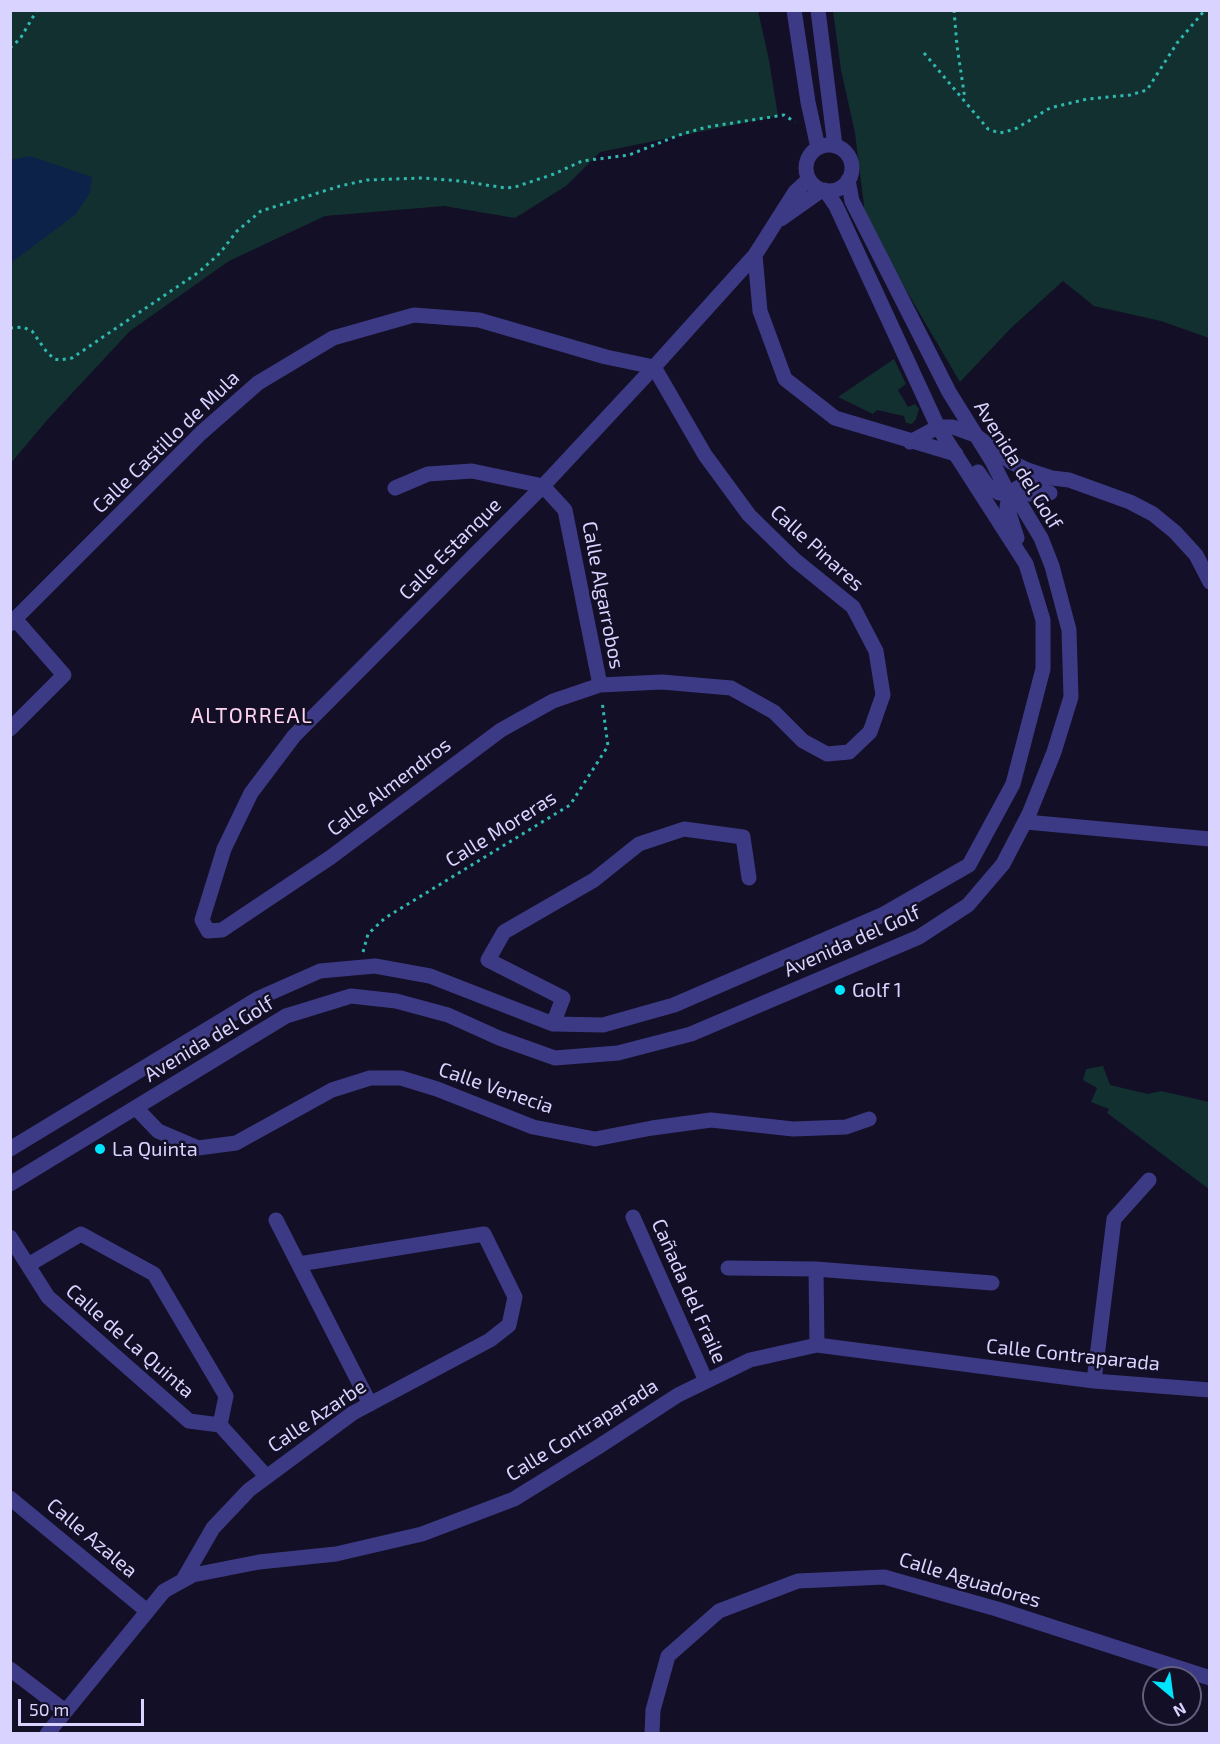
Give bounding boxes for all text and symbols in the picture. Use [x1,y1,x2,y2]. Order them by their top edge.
street label: Calle Castillo de Mula [88,366,244,518]
street label: Avenida del Golf [969,396,1067,534]
street label: Calle Estanque [394,493,506,605]
street label: Calle Pinares [765,500,869,596]
street label: Calle Algarrobos [577,519,629,671]
district label: ALTORREAL [191,703,313,729]
street label: Calle Almendros [322,733,456,841]
street label: Calle Moreras [441,785,561,873]
street label: Avenida del Golf [780,900,924,982]
place label: Golf 1 [852,978,902,1002]
marker: Golf 1 [833,983,847,997]
street label: Avenida del Golf [140,991,278,1087]
street label: Calle Venecia [436,1057,556,1119]
place label: La Quinta [112,1137,198,1161]
marker: La Quinta [93,1142,107,1156]
street label: Cañada del Fraile [646,1215,732,1367]
street label: Calle de La Quinta [61,1279,199,1403]
street label: Calle Contraparada [985,1334,1161,1376]
street label: Calle Azarbe [263,1374,371,1458]
street label: Calle Contraparada [502,1374,662,1486]
street label: Calle Azalea [42,1493,142,1583]
street label: Calle Aguadores [896,1547,1044,1613]
north arrow [1142,1666,1202,1726]
scale bar [21,1687,147,1725]
text: 50 m [29,1698,69,1720]
text: N [1170,1699,1190,1722]

